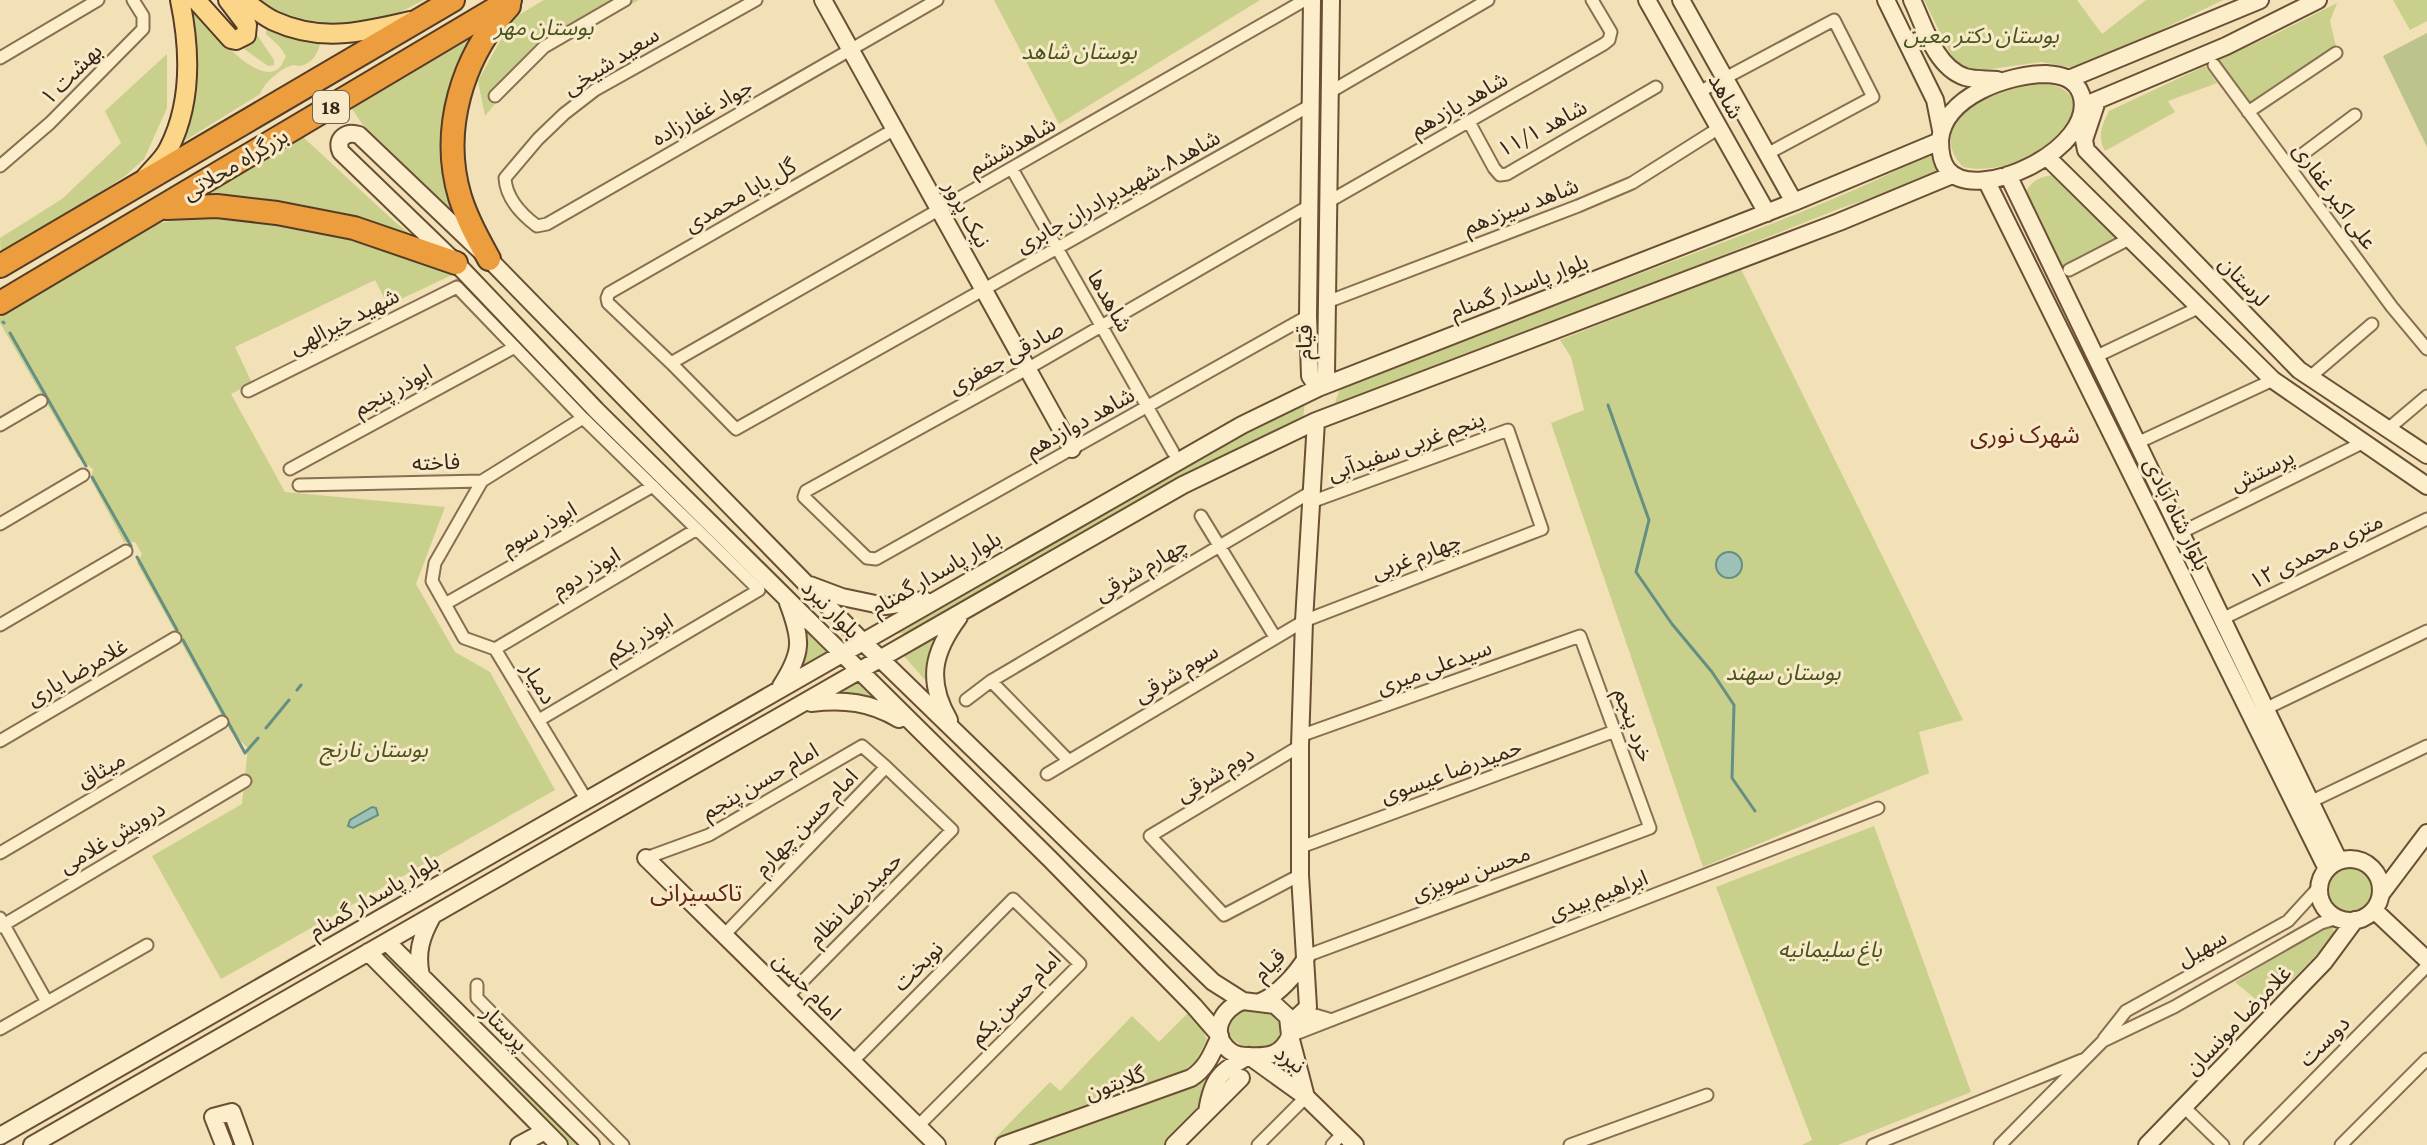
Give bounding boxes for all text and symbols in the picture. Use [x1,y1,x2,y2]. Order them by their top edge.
park label: بوستان مهر [493,15,594,41]
street label: سعید شیخی [558,22,664,100]
park label: بوستان دکتر معین [1903,23,2060,49]
street label: بهشت ۱ [35,38,107,110]
park label: بوستان شاهد [1021,39,1138,65]
street label: شاهد یازدهم [1406,66,1514,145]
street label: شاهد [1703,69,1749,123]
street label: جواد غفارزاده [647,73,757,152]
road number: 18 [313,91,349,123]
street label: شاهد ۱۱/۱ [1493,94,1591,162]
street label: شاهدششم [964,111,1062,184]
street label: بزرگراه محلاتی [178,123,293,206]
street label: شاهد۸-شهیدبرادران جابری [1012,124,1225,258]
street label: علی اکبر غفاری [2287,138,2382,255]
street label: گل بابا محمدی [680,153,801,237]
street label: شاهد سیزدهم [1460,173,1583,243]
street label: نیک پرور [936,175,996,253]
street label: بلوار پاسدار گمنام [1446,248,1593,328]
street label: لرستان [2214,250,2274,312]
street label: شاهدها [1082,266,1138,336]
street label: شهید خیرالهی [285,283,403,359]
street label: صادقی جعفری [944,315,1068,399]
street label: قیام [1291,324,1321,360]
street label: ابوذر پنجم [350,359,438,424]
street label: شاهد دوازدهم [1021,382,1141,466]
street label: پنجم غربی سفیدآبی [1324,406,1489,490]
district label: شهرک نوری [1970,421,2080,449]
street label: پرستش [2226,444,2299,498]
street label: فاخته [412,449,460,475]
street label: بلوار شاه آبادی [2138,454,2215,575]
street label: ابوذر سوم [497,497,583,563]
street label: ۱۲ متری محمدی [2245,508,2387,594]
street label: بلوار پاسدار گمنام [866,526,1008,624]
street label: چهارم غربی [1368,528,1466,588]
street label: چهارم شرقی [1090,532,1194,610]
street label: ابوذر دوم [547,542,627,606]
street label: بلوار نبرد [796,575,865,644]
street label: ابوذر یکم [601,608,679,671]
street label: غلامرضا یاری [22,633,132,712]
street label: سیدعلی میری [1373,635,1495,699]
street label: سوم شرقی [1129,638,1225,711]
street label: دمیار [515,657,561,709]
park label: بوستان سهند [1725,660,1842,686]
street label: خرد پنجم [1605,685,1659,766]
street label: حمیدرضا عیسوی [1377,734,1525,809]
park label: بوستان نارنج [319,737,429,766]
street label: امام حسن پنجم [697,738,825,828]
street label: دوم شرقی [1172,741,1261,810]
street label: میثاق [72,746,130,794]
street label: امام حسن چهارم [749,764,866,883]
street label: درویش غلامی [55,796,170,879]
street label: محسن سویزی [1408,840,1534,906]
street label: حمیدرضا نظام [803,847,910,954]
street label: بلوار پاسدار گمنام [304,849,446,947]
street label: ابراهیم بیدی [1545,865,1653,929]
district label: تاکسیرانی [650,879,742,907]
street label: سهیل [2173,924,2231,972]
street label: نوبخت [888,936,948,996]
park label: باغ سلیمانیه [1778,937,1883,966]
street label: قیام [1248,944,1293,989]
street label: امام حسن یکم [964,946,1069,1053]
street label: امام حسن [765,947,846,1028]
street label: غلامرضا مونسان [2180,960,2296,1080]
street label: پرستار [475,999,533,1058]
street label: دوست [2293,1010,2355,1072]
street label: نبرد [1270,1039,1310,1079]
street label: گلابتون [1082,1061,1149,1105]

